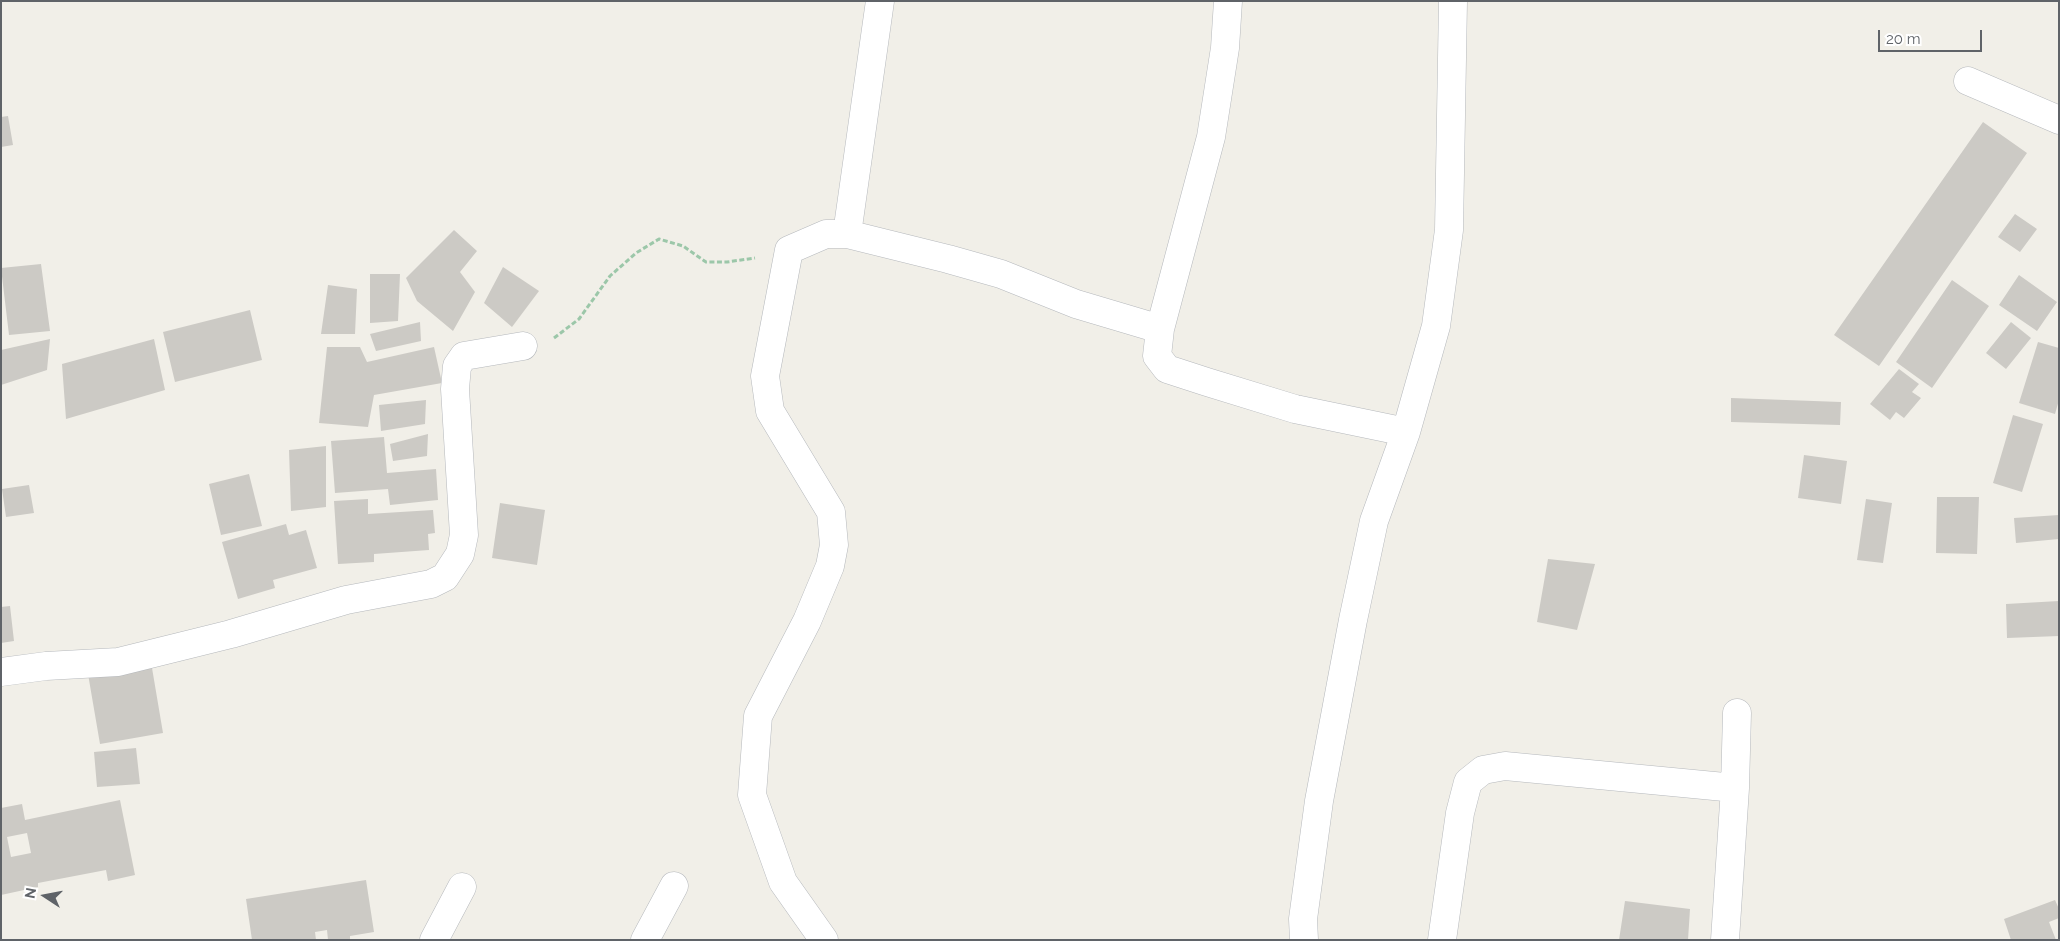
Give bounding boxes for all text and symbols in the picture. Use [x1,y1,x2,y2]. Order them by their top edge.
scale bar [1880,20,1984,52]
text: 20 m [1886,30,1921,48]
north arrow [20,871,70,921]
text: N [21,886,39,900]

